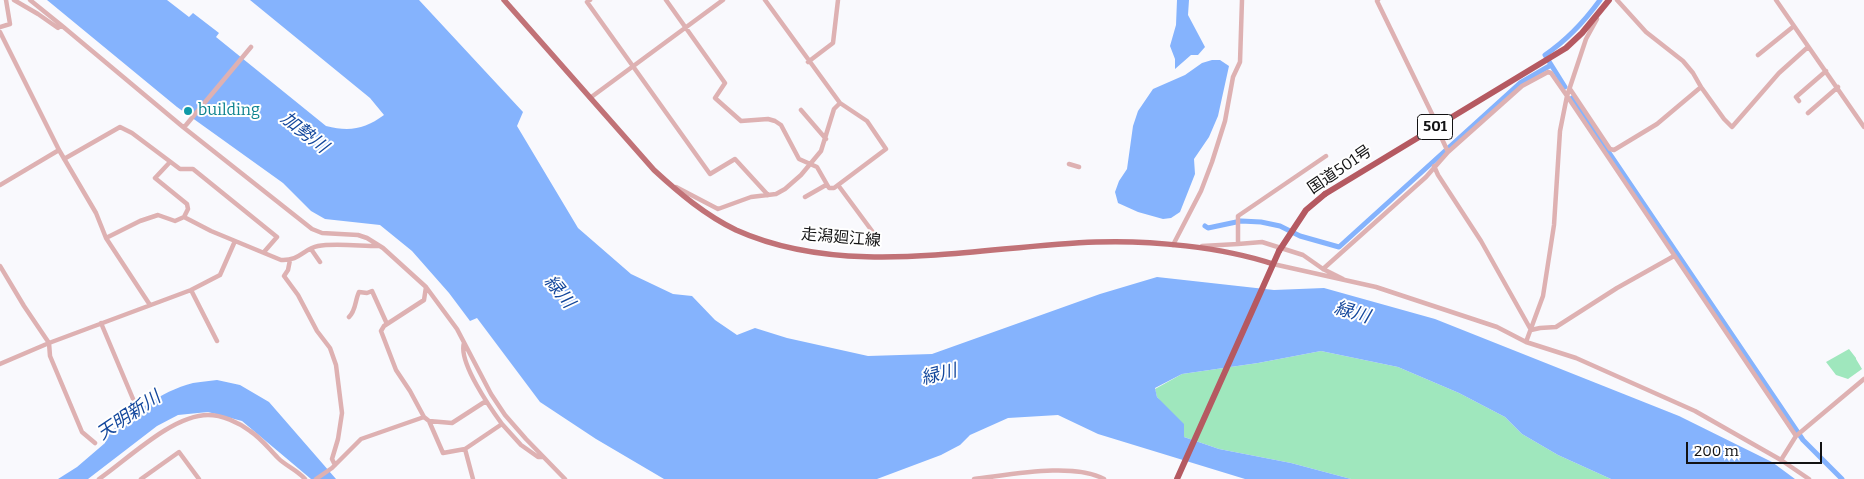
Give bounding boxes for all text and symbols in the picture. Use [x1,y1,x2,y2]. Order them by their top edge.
place label: building [198,101,260,121]
marker: building [182,105,194,117]
water label: 加勢川 [276,108,332,158]
road number: 501 [1418,114,1452,140]
street label: 国道501号 [1304,142,1376,198]
street label: 走潟廻江線 [800,225,882,251]
water label: 緑川 [539,271,579,313]
water label: 緑川 [1332,298,1372,328]
water label: 緑川 [919,360,959,390]
water label: 天明新川 [93,387,165,445]
scale bar [1689,432,1825,464]
text: 200 m [1694,442,1739,460]

